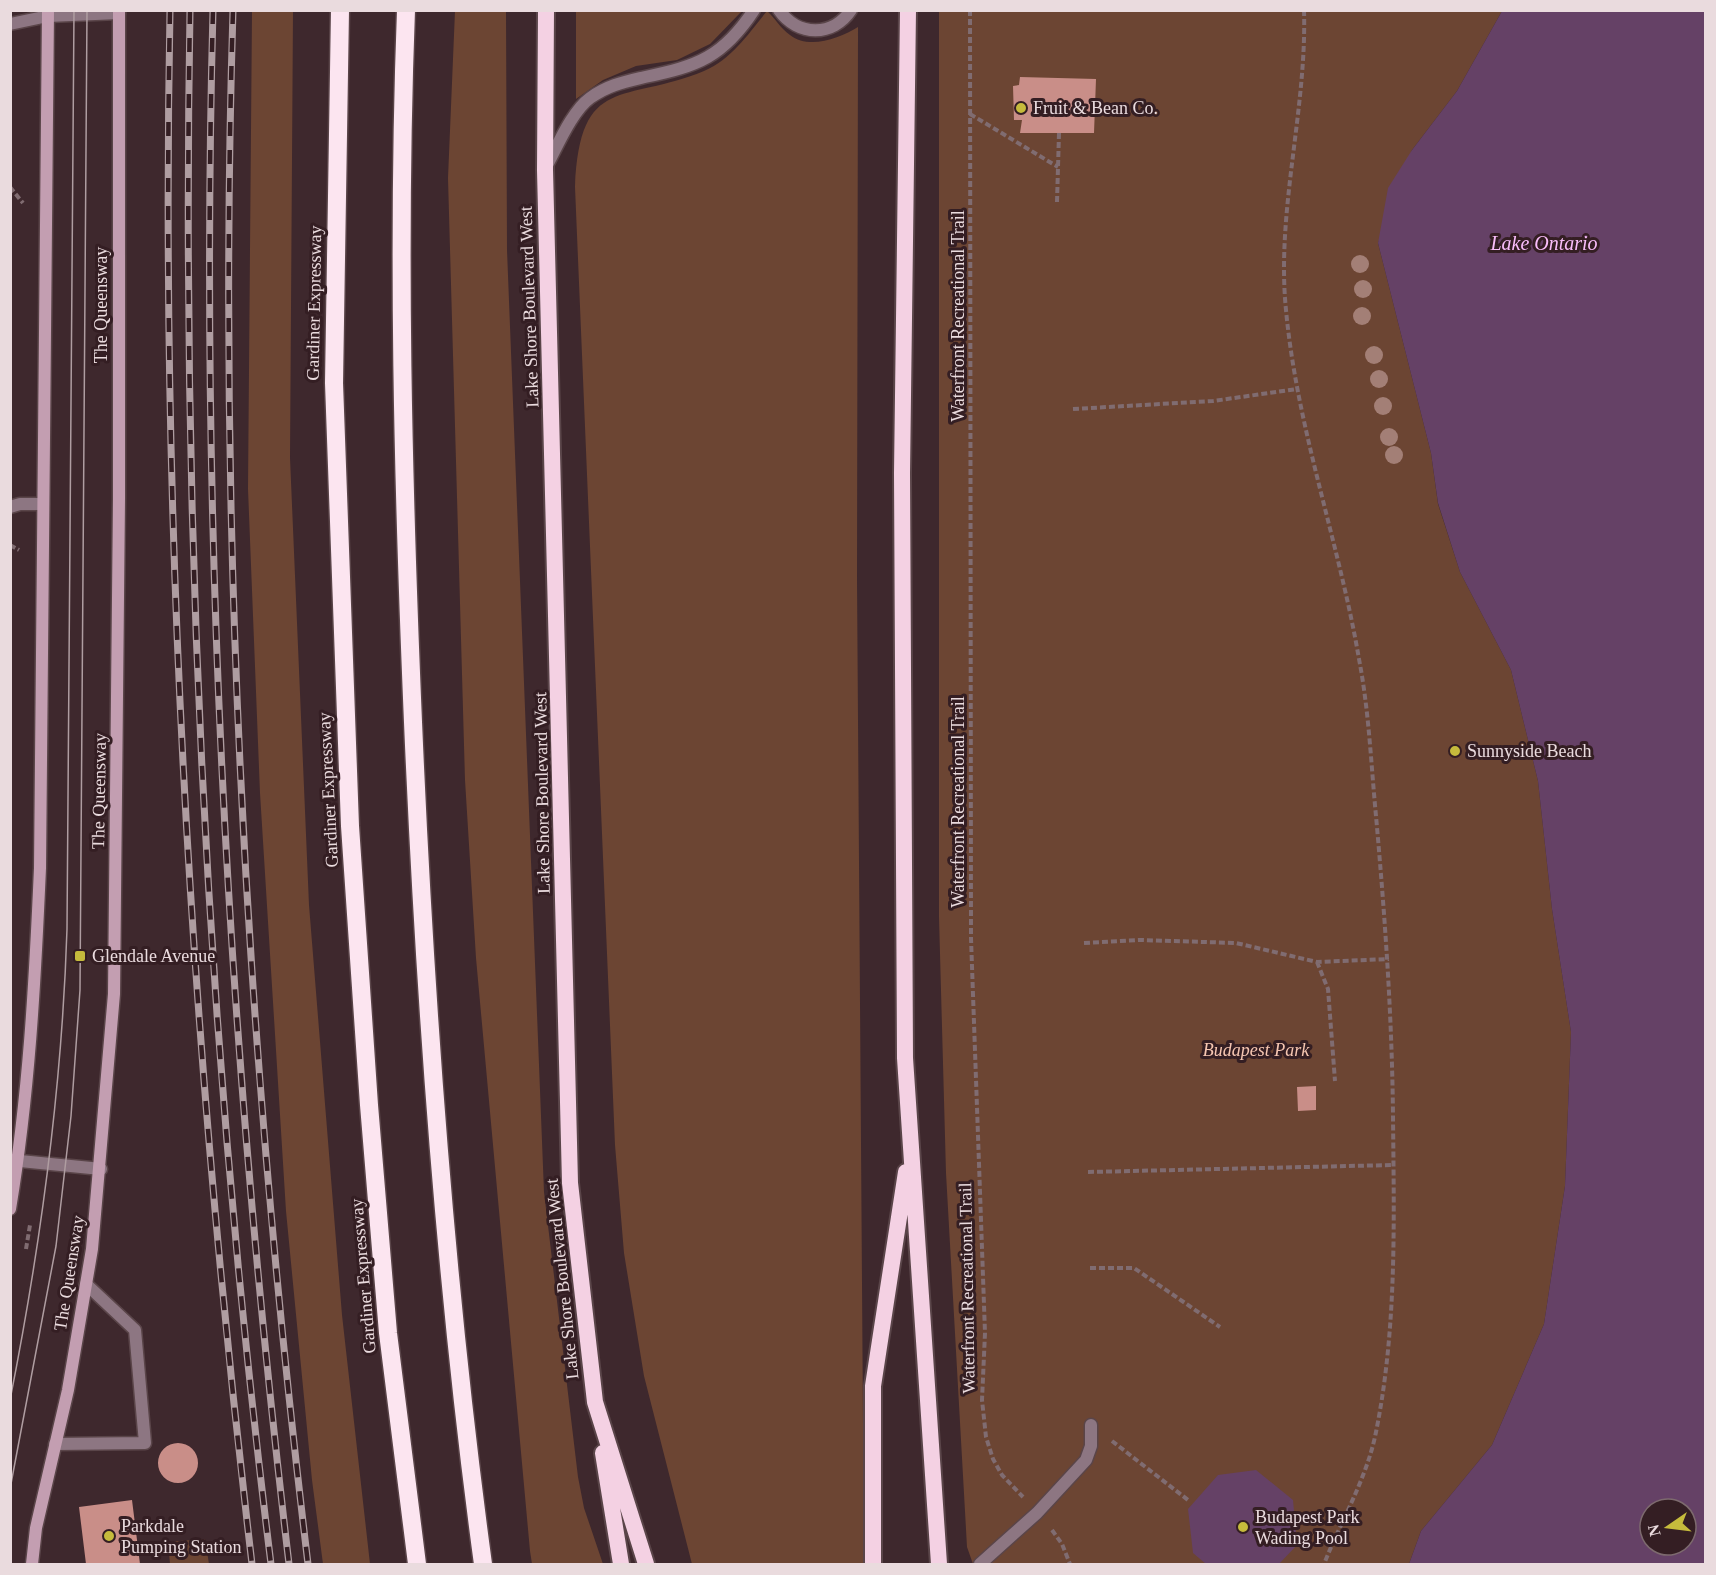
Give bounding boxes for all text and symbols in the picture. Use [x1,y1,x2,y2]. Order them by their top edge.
place label: Fruit & Bean Co. [1033,98,1158,118]
marker: Fruit & Bean Co. [1014,101,1028,115]
street label: Lake Shore Boulevard West [515,206,543,408]
street label: Waterfront Recreational Trail [948,210,968,422]
street label: Gardiner Expressway [303,225,325,381]
water label: Lake Ontario [1489,232,1598,254]
street label: The Queensway [91,247,111,363]
street label: Lake Shore Boulevard West [530,692,554,894]
street label: Waterfront Recreational Trail [948,696,968,908]
street label: Gardiner Expressway [314,712,342,868]
street label: The Queensway [88,733,110,849]
place label: Sunnyside Beach [1467,741,1591,761]
marker: Sunnyside Beach [1448,744,1462,758]
place label: Glendale Avenue [92,946,215,966]
marker: Glendale Avenue [73,949,87,963]
park label: Budapest Park [1203,1040,1310,1060]
street label: Lake Shore Boulevard West [542,1178,582,1380]
street label: Waterfront Recreational Trail [955,1182,979,1394]
street label: Gardiner Expressway [346,1198,380,1354]
street label: The Queensway [50,1214,88,1332]
north arrow [1638,1497,1698,1557]
place label: Budapest Park Wading Pool [1255,1507,1359,1548]
place label: Parkdale Pumping Station [121,1516,242,1557]
marker: Budapest Park Wading Pool [1236,1520,1250,1534]
text: N [1644,1522,1664,1538]
marker: Parkdale Pumping Station [102,1529,116,1543]

